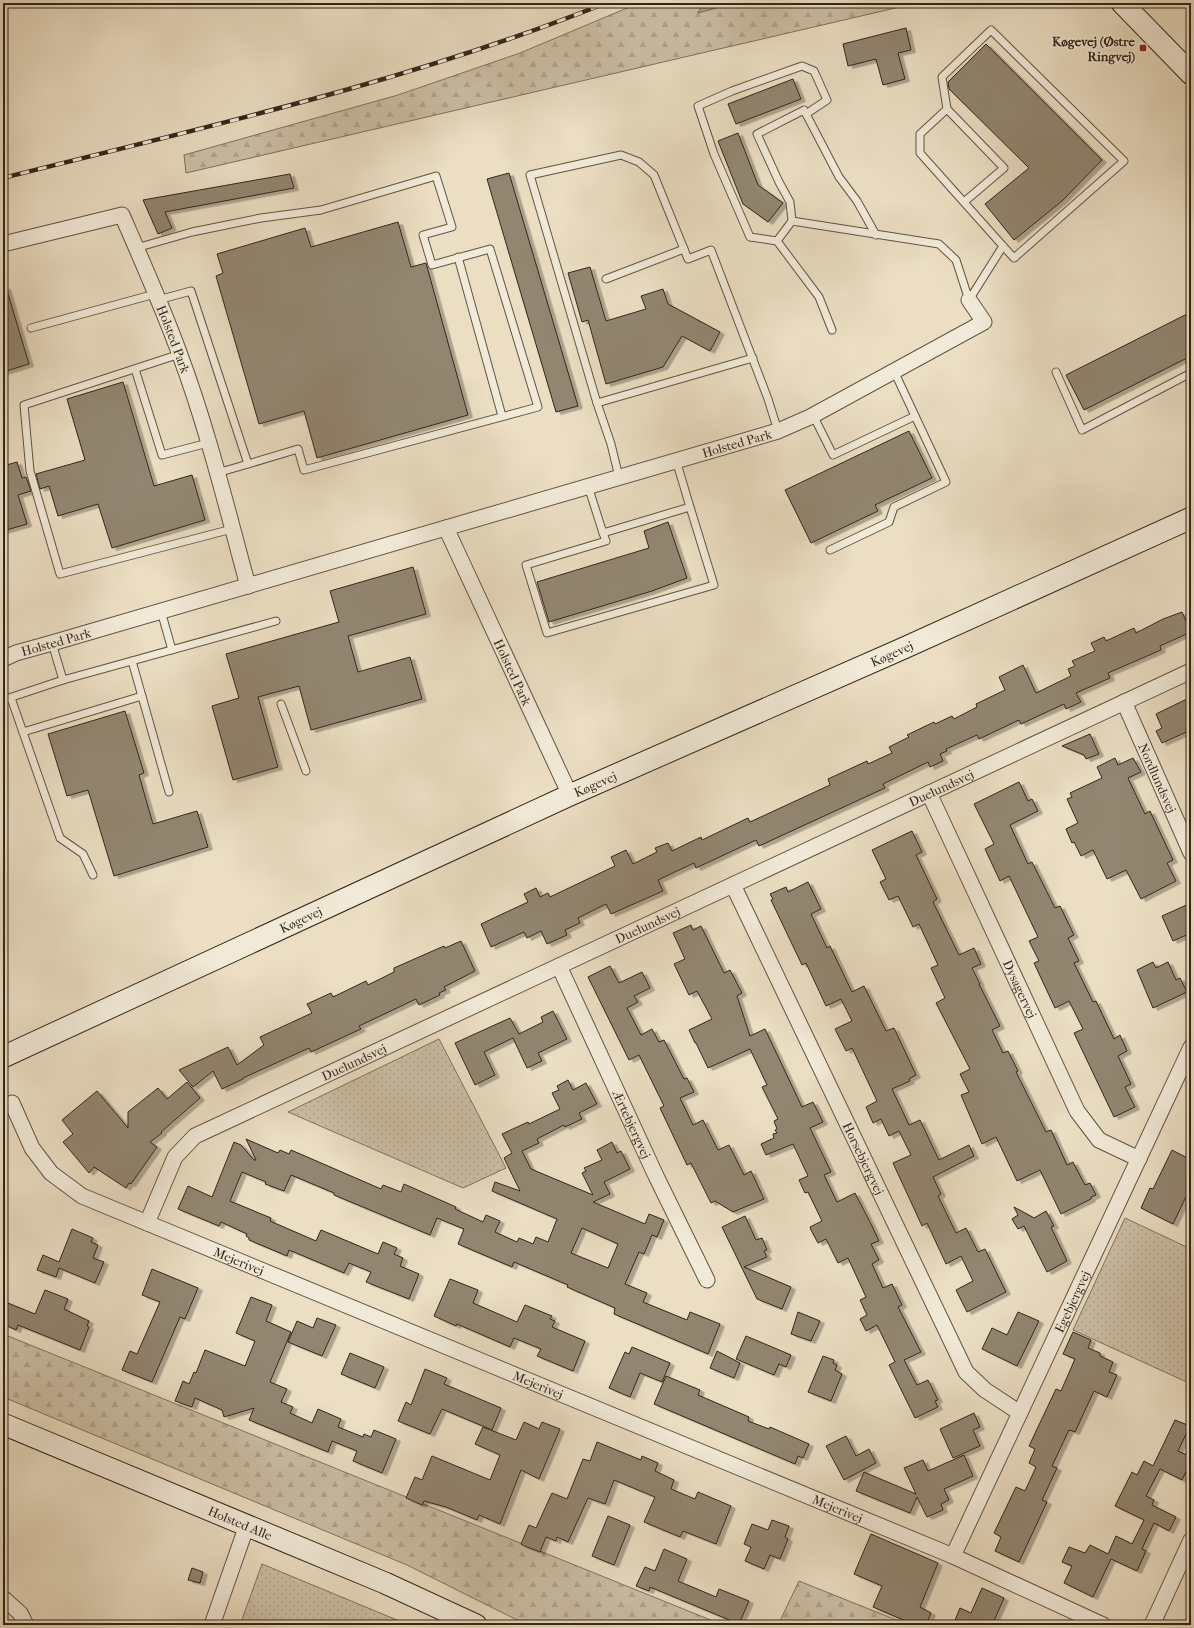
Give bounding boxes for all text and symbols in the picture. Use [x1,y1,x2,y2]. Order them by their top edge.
place label: Køgevej (Østre Ringvej) [1052,34,1136,65]
marker: Køgevej (Østre Ringvej) [1138,43,1148,53]
street label: Holsted Park [154,303,194,376]
street label: Holsted Park [700,426,774,460]
street label: Holsted Park [20,624,93,659]
street label: Holsted Park [491,636,535,708]
street label: Køgevej [868,637,915,669]
street label: Nordlundsvej [1136,741,1180,815]
street label: Duelundsvej [906,766,976,809]
street label: Køgevej [571,768,619,800]
street label: Køgevej [277,903,324,936]
street label: Duelundsvej [613,903,682,946]
street label: Dysagervej [1000,957,1040,1020]
street label: Duelundsvej [319,1040,389,1083]
street label: Ærtebjergvej [609,1086,654,1161]
street label: Horsebjergvej [840,1120,887,1197]
street label: Mejerivej [211,1244,266,1278]
street label: Egebjergvej [1051,1268,1093,1335]
street label: Mejerivej [511,1368,566,1402]
street label: Mejerivej [810,1491,865,1525]
street label: Holsted Alle [206,1503,275,1543]

